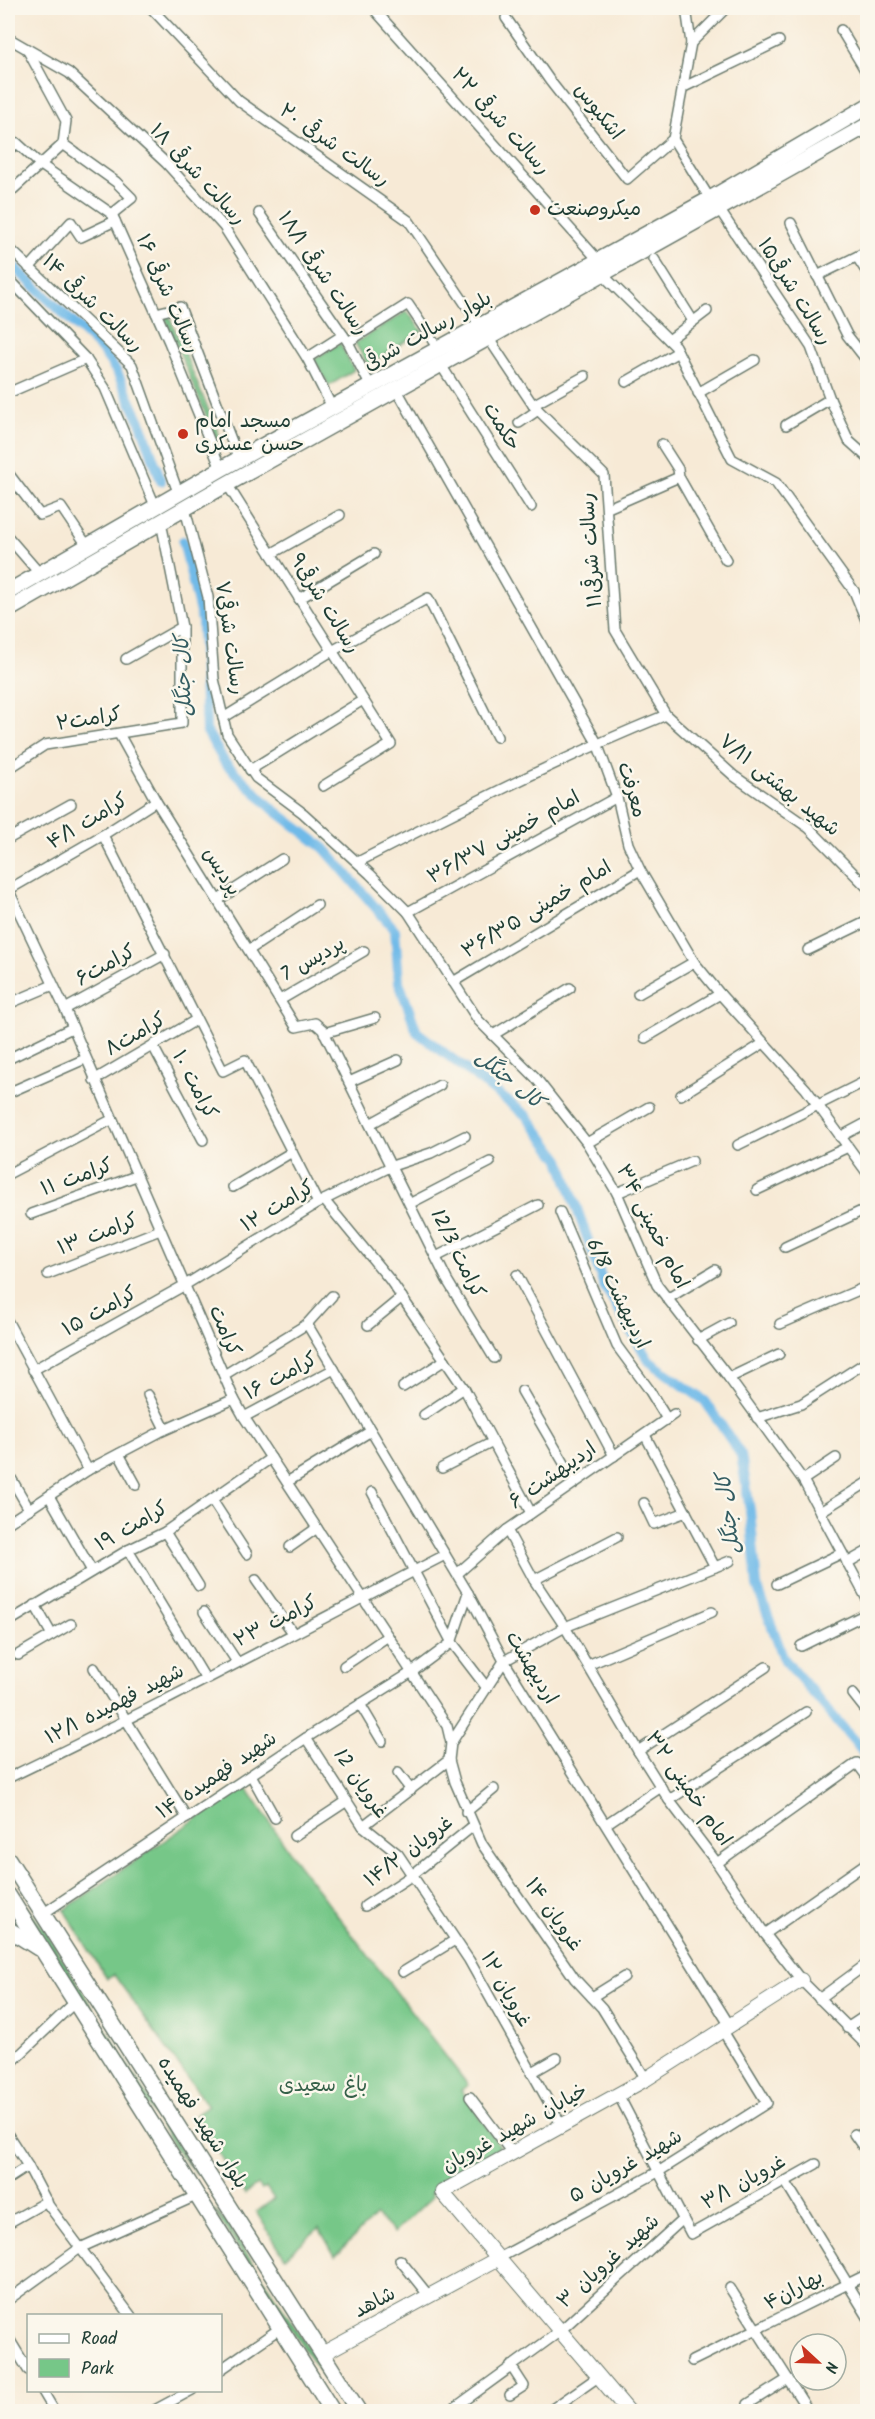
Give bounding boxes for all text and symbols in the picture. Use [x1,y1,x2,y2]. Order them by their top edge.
street label: رسالت شرقی ۲۲ [443,61,557,183]
street label: اشکبوس [565,76,631,148]
street label: رسالت شرقی ۲۰ [272,96,396,196]
street label: رسالت شرقی ۱۸ [141,116,253,234]
place label: میکروصنعت [547,194,641,226]
marker: میکروصنعت [528,203,542,217]
street label: رسالت شرقی ۱۸/۱ [268,205,376,343]
street label: رسالت شرقی ۱۶ [126,229,208,359]
street label: رسالت شرقی۱۵ [748,232,840,352]
street label: رسالت شرقی ۱۴ [34,247,150,361]
street label: بلوار رسالت شرقی [358,283,498,381]
street label: حکمت [474,396,528,458]
place label: مسجد امام حسن عسکری [195,406,304,461]
marker: مسجد امام حسن عسکری [176,427,190,441]
street label: رسالت شرقی۱۱ [572,491,612,609]
street label: رسالت شرقی۹ [280,547,368,661]
street label: رسالت شرقی۷ [205,579,253,697]
water label: کال جنگل [166,631,202,717]
street label: کرامت۲ [54,699,124,741]
street label: شهید بهشتی ۷/۱۱ [711,727,847,845]
street label: معرفت [607,758,655,822]
street label: امام خمینی ۳۶/۳۷ [421,783,587,893]
street label: کرامت ۴/۱ [41,785,135,859]
street label: پردیس [193,841,249,903]
street label: امام خمینی ۳۶/۳۵ [456,852,618,968]
street label: پردیس 7 [275,929,351,991]
street label: کرامت۶ [70,936,142,996]
street label: کرامت۸ [99,1005,173,1065]
water label: کال جنگل [467,1042,554,1121]
street label: کرامت ۱۰ [162,1045,226,1125]
street label: کرامت ۱۱ [36,1150,118,1206]
street label: امام خمینی ۳۴ [607,1159,697,1295]
street label: کرامت ۱۲ [235,1172,321,1242]
street label: کرامت 12/3 [421,1204,493,1304]
street label: کرامت ۱۳ [53,1205,143,1265]
street label: اردیبهشت 6/8 [576,1233,658,1355]
street label: کرامت ۱۵ [57,1278,143,1346]
street label: کرامت [199,1301,249,1361]
street label: کرامت ۱۶ [238,1344,324,1410]
street label: اردیبهشت ۶ [502,1434,604,1518]
water label: کال جنگل [707,1468,750,1556]
street label: کرامت ۱۹ [89,1493,175,1561]
street label: کرامت ۲۳ [229,1587,323,1657]
street label: اردیبهشت [496,1625,566,1711]
street label: شهید فهمیده ۱۲/۱ [40,1656,190,1754]
street label: شهید فهمیده ۱۴ [150,1724,284,1828]
street label: امام خمینی ۳۲ [636,1725,740,1853]
street label: غرویان 12 [324,1742,396,1826]
street label: غرویان ۱۴/۲ [358,1808,460,1896]
street label: غرویان ۱۴ [516,1871,590,1959]
street label: غرویان ۱۲ [471,1946,539,2034]
street label: بلوار شهید فهمیده [148,2050,256,2196]
park label: باغ سعیدی [279,2070,367,2102]
street label: خیابان شهید غرویان [436,2076,594,2182]
street label: شهید غرویان ۵ [563,2121,689,2213]
street label: غرویان ۳/۱ [696,2147,792,2219]
street label: شهید غرویان ۳ [550,2207,668,2317]
street label: بهاران۴ [759,2262,829,2320]
street label: شاهد [348,2279,402,2327]
legend [27,2314,222,2392]
text: Road [81,2325,118,2354]
north arrow [788,2332,848,2392]
text: Park [81,2355,114,2384]
text: N [817,2358,844,2376]

